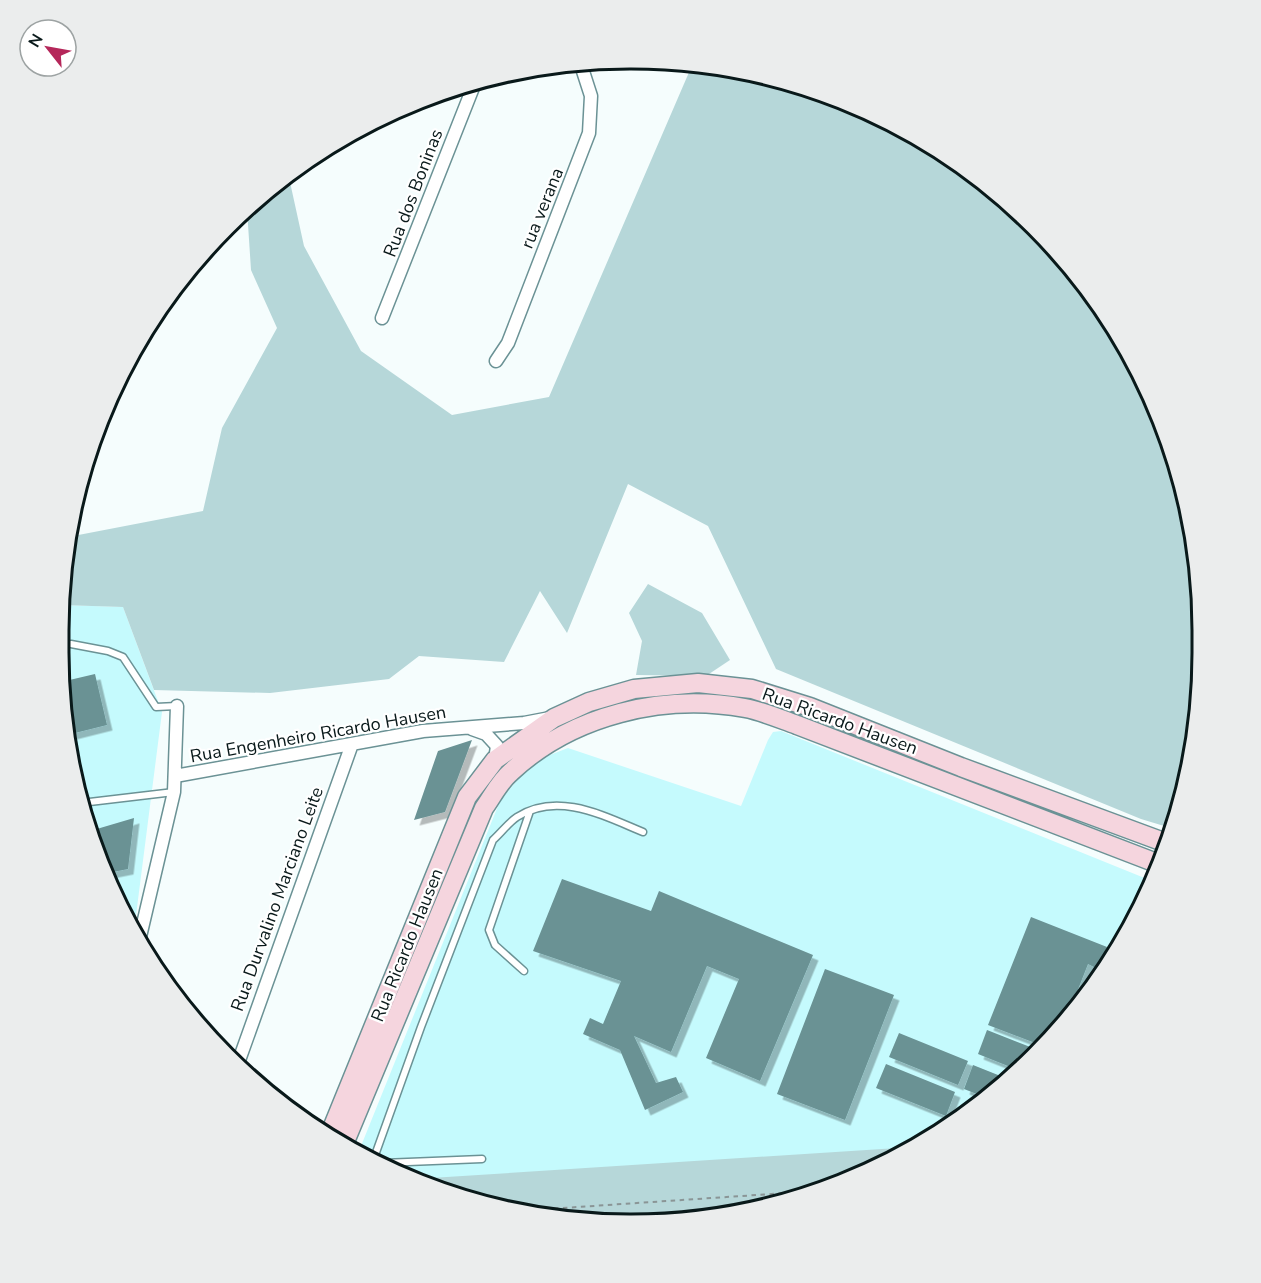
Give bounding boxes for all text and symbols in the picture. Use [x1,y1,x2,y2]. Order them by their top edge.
north arrow [18,18,78,78]
text: N [23,30,49,52]
street label: Rua dos Boninas [378,126,448,260]
street label: rua verana [515,164,569,252]
street label: Rua Ricardo Hausen [759,682,921,760]
street label: Rua Engenheiro Ricardo Hausen [188,700,448,768]
street label: Rua Durvalino Marciano Leite [225,783,329,1015]
street label: Rua Ricardo Hausen [365,865,449,1025]

